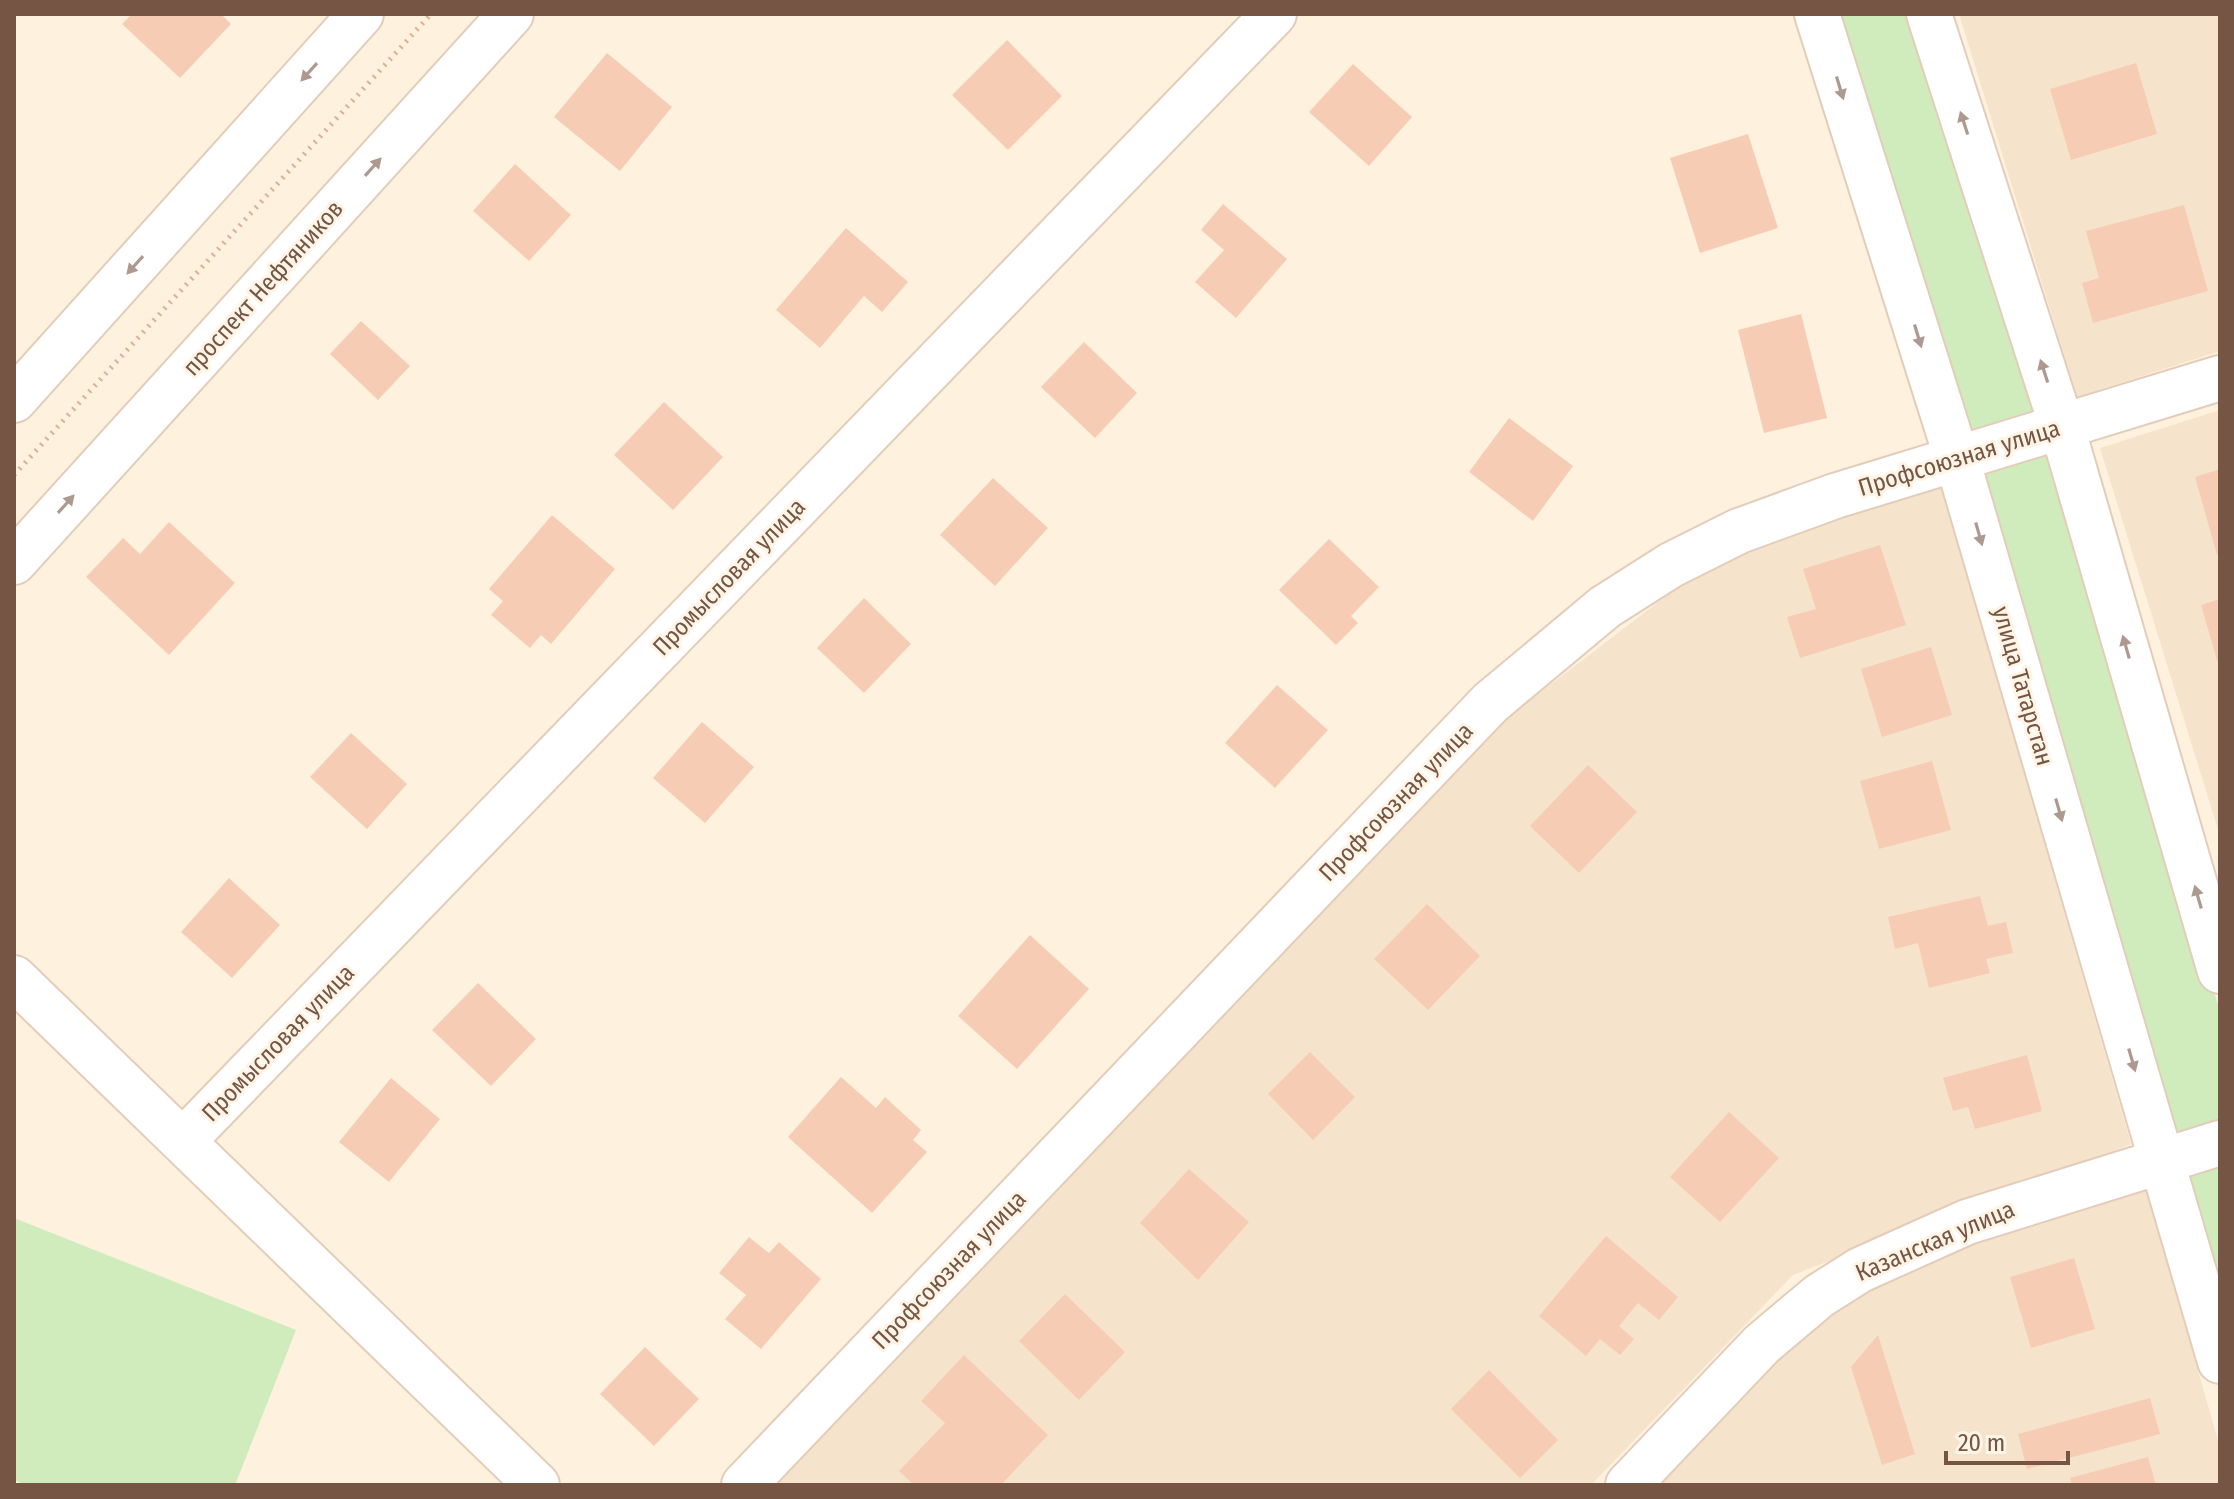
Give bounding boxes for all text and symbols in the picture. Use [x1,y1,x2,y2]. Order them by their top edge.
one-way arrow [300,62,318,81]
one-way arrow [1835,77,1847,101]
one-way arrow [1957,111,1970,135]
one-way arrow [363,157,381,176]
street label: проспект Нефтяников [177,195,349,381]
one-way arrow [126,256,144,275]
one-way arrow [1913,325,1925,349]
one-way arrow [2037,359,2049,383]
street label: Профсоюзная улица [1855,414,2063,502]
street label: Промысловая улица [647,493,811,661]
one-way arrow [57,495,75,514]
one-way arrow [1973,522,1986,546]
street label: улица Татарстан [1987,603,2059,769]
one-way arrow [2119,634,2132,658]
street label: Профсоюзная улица [1313,717,1479,887]
one-way arrow [2053,799,2066,823]
one-way arrow [2191,884,2204,908]
street label: Промысловая улица [196,959,360,1127]
one-way arrow [2126,1048,2139,1072]
street label: Профсоюзная улица [866,1185,1032,1355]
street label: Казанская улица [1851,1195,2019,1287]
scale bar [1946,1415,2068,1465]
text: 20 m [1958,1429,2005,1457]

